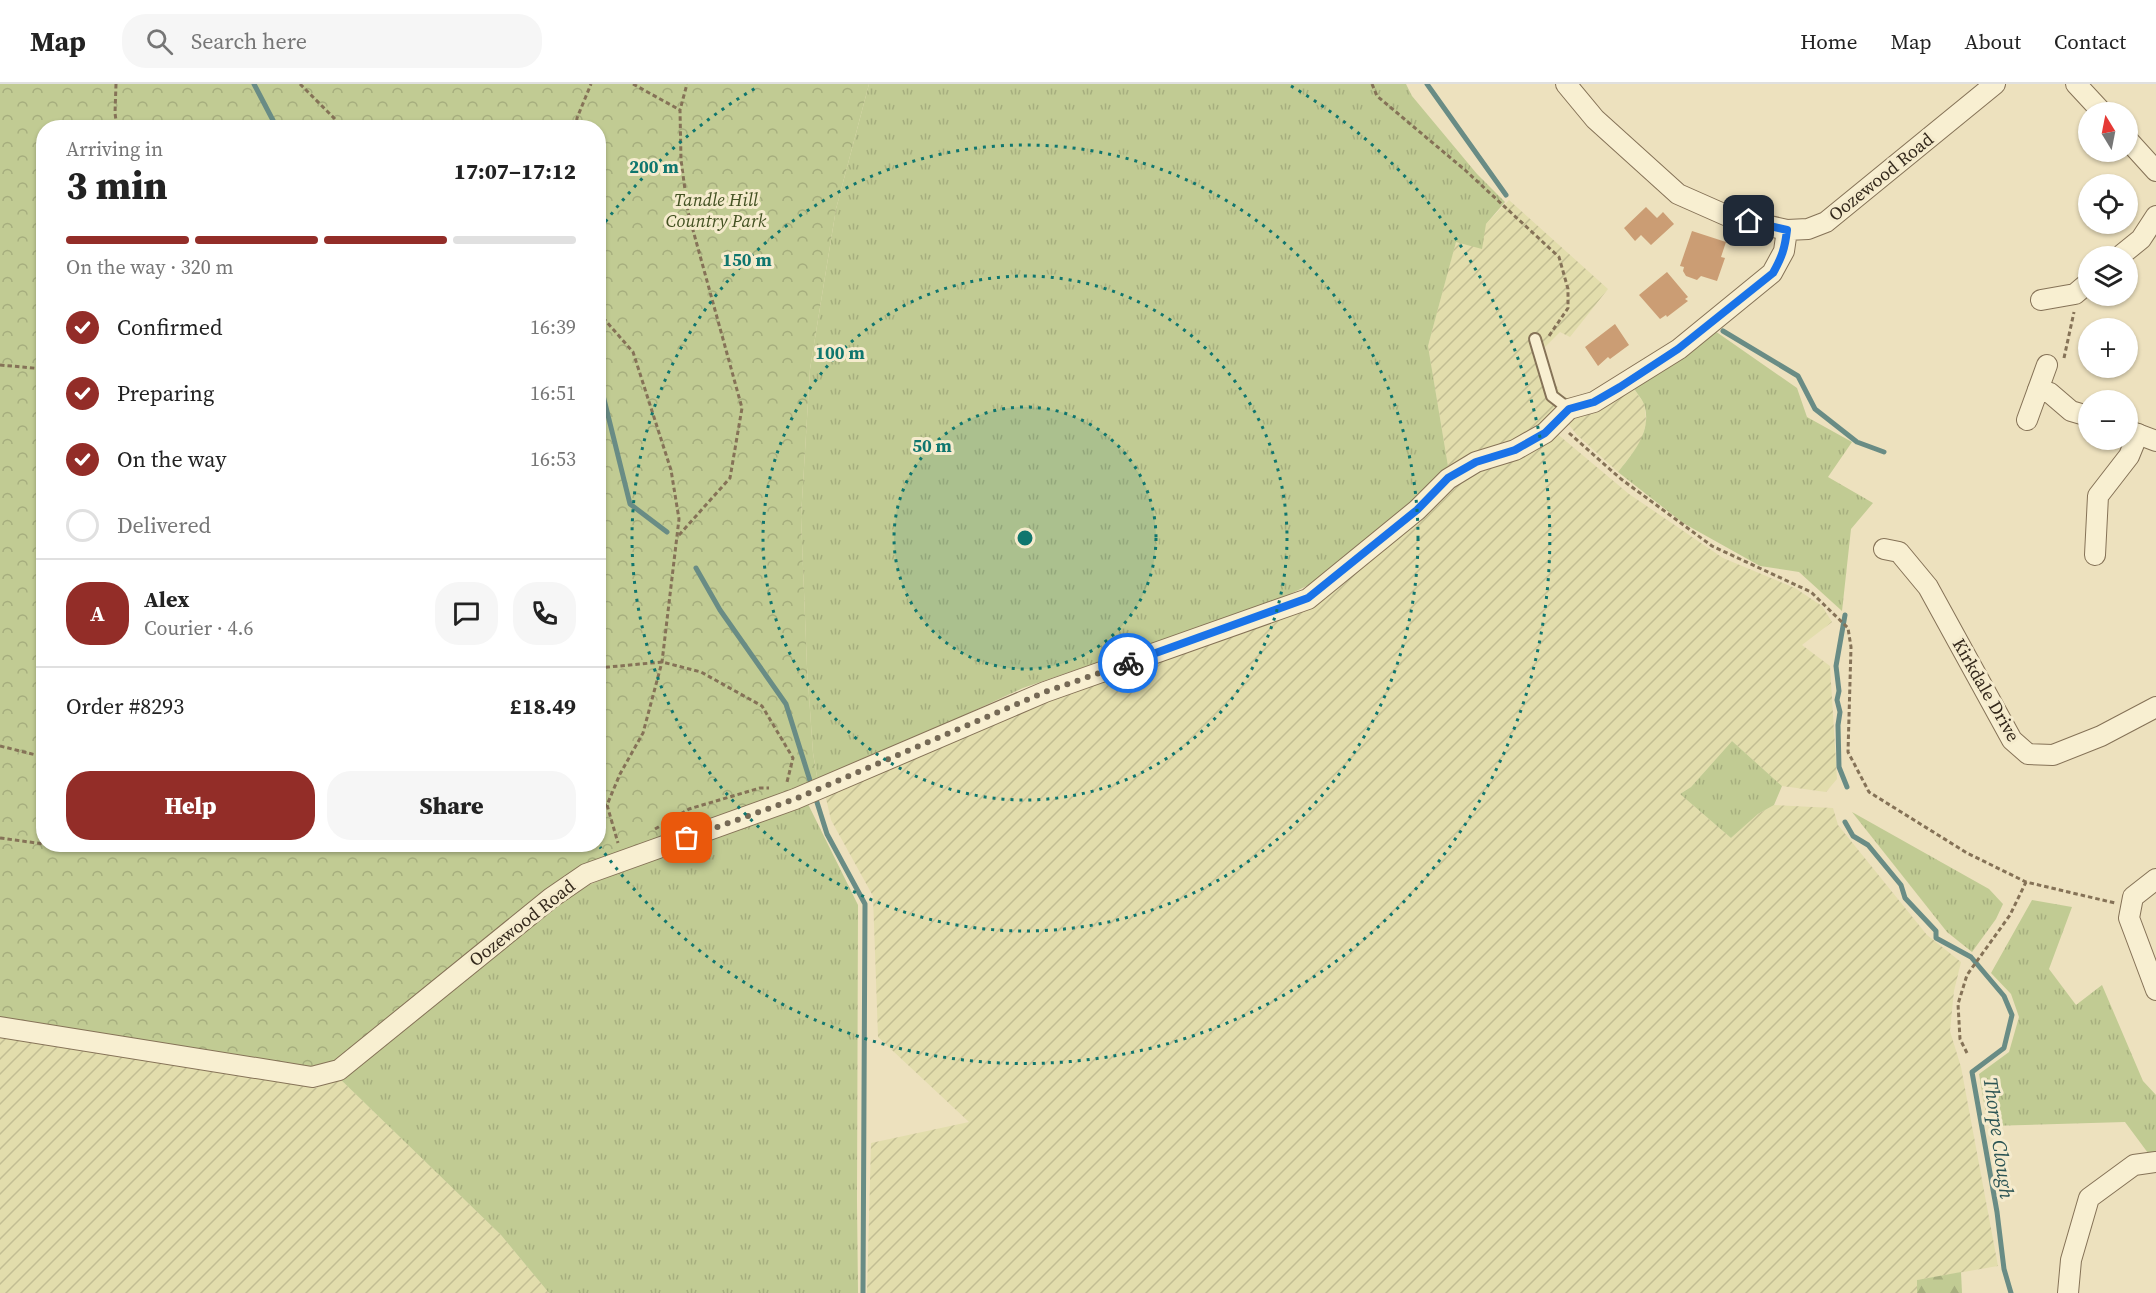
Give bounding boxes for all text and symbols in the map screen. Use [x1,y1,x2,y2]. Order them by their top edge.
search box [122,14,542,68]
text: Map [30,22,86,60]
icon: search [143,25,176,58]
text: Search here [191,26,307,56]
text: Home [1800,27,1858,56]
text: Map [1891,27,1932,56]
text: About [1965,27,2021,56]
text: Contact [2054,27,2126,56]
north arrow [2078,102,2138,162]
map controls [2078,102,2138,450]
street label: Oozewood Road [1823,127,1938,227]
text: Arriving in [66,135,163,163]
text: 200 m [629,154,679,179]
text: 17:07–17:12 [454,156,576,186]
text: 3 min [66,159,168,212]
button: locate [2078,174,2138,234]
park label: Tandle Hill Country Park [666,187,767,233]
pin [1723,195,1774,246]
icon: home [1732,204,1765,237]
button: layers [2078,246,2138,306]
text: 150 m [722,247,772,272]
text: On the way · 320 m [66,253,233,281]
icon: check [66,311,99,344]
text: Confirmed [117,312,222,342]
text: 16:39 [530,313,576,341]
button: + [2078,318,2138,378]
text: 100 m [815,340,865,365]
icon: check [66,377,99,410]
text: Preparing [117,378,214,408]
text: 16:51 [530,379,576,407]
button: − [2078,390,2138,450]
text: 50 m [912,433,952,458]
icon: check [66,443,99,476]
text: On the way [117,444,226,474]
text: 16:53 [530,445,576,473]
text: Delivered [117,510,211,540]
centre of rings [1015,528,1035,548]
button: chat [435,582,498,645]
button: phone [513,582,576,645]
text: Alex [144,584,189,614]
text: A [90,598,105,628]
text: Courier · 4.6 [144,614,253,642]
courier [1098,633,1158,693]
street label: Kirkdale Drive [1947,633,2026,746]
icon: bike [1112,647,1145,680]
text: Order #8293 [66,691,184,721]
text: £18.49 [510,691,576,721]
button: Help [66,771,315,840]
button: Share [327,771,576,840]
pin [661,812,712,863]
icon: bag [670,821,703,854]
street label: Oozewood Road [463,873,580,972]
water label: Thorpe Clough [1977,1075,2021,1201]

